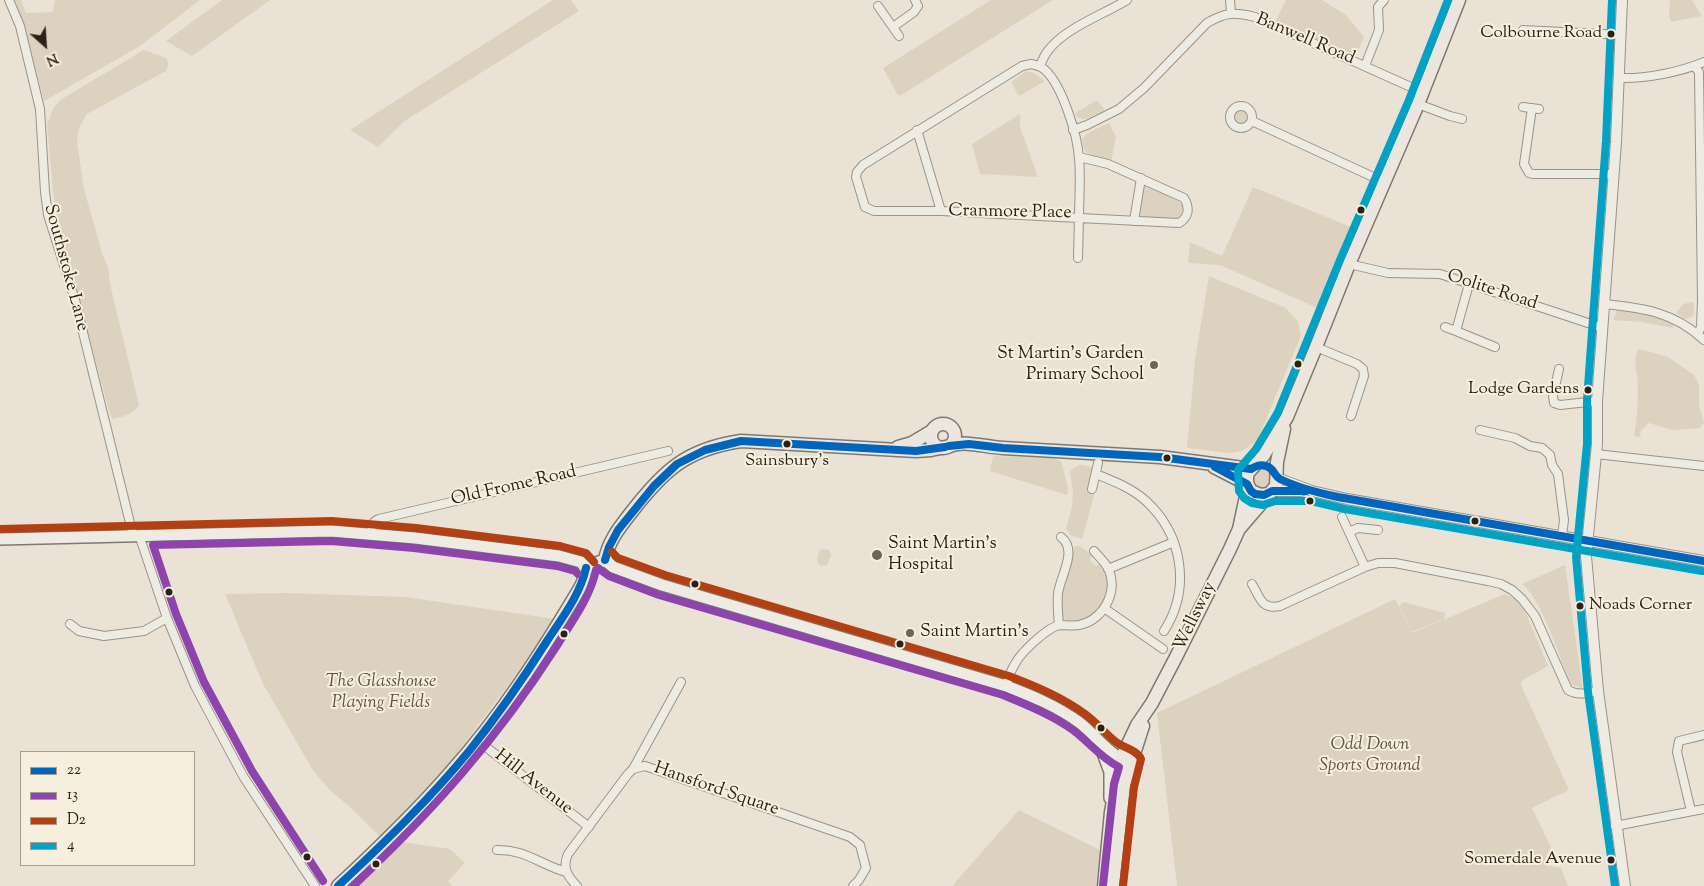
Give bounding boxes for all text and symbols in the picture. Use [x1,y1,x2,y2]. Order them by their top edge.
street label: Banwell Road [1252,9,1358,71]
north arrow [20,20,70,70]
place label: Colbourne Road [1480,24,1602,44]
marker: Colbourne Road [1606,29,1616,39]
text: N [42,47,61,70]
street label: Cranmore Place [948,201,1072,225]
street label: Southstoke Lane [38,202,92,334]
unlabelled marker [1356,205,1366,215]
street label: Oolite Road [1444,266,1540,316]
place label: St Martin's Garden Primary School [997,344,1144,386]
marker: St Martin's Garden Primary School [1148,359,1160,371]
unlabelled marker [1293,359,1303,369]
place label: Lodge Gardens [1468,380,1579,400]
marker: Lodge Gardens [1583,385,1593,395]
marker: Sainsbury's [782,439,792,449]
place label: Sainsbury's [745,452,829,472]
unlabelled marker [1162,453,1172,463]
street label: Old Frome Road [449,462,579,512]
unlabelled marker [1305,496,1315,506]
unlabelled marker [1470,516,1480,526]
place label: Saint Martin's Hospital [888,534,997,576]
marker: Saint Martin's Hospital [870,548,884,562]
unlabelled marker [690,579,700,589]
street label: Wellsway [1170,579,1222,655]
unlabelled marker [164,587,174,597]
place label: Noads Corner [1589,596,1692,616]
marker: Noads Corner [1575,601,1585,611]
place label: Saint Martin's [920,622,1029,644]
marker: Saint Martin's [904,627,916,639]
unlabelled marker [559,629,569,639]
unlabelled marker [895,639,905,649]
park label: The Glasshouse Playing Fields [326,672,436,714]
unlabelled marker [1096,723,1106,733]
park label: Odd Down Sports Ground [1319,735,1421,778]
street label: Hill Avenue [490,746,576,820]
legend [20,751,195,866]
street label: Hansford Square [651,758,781,822]
text: 22 [67,760,81,781]
text: 13 [67,785,78,806]
text: D2 [67,810,86,831]
text: 4 [67,835,75,856]
place label: Somerdale Avenue [1464,850,1602,870]
unlabelled marker [302,852,312,862]
marker: Somerdale Avenue [1606,855,1616,865]
unlabelled marker [371,859,381,869]

